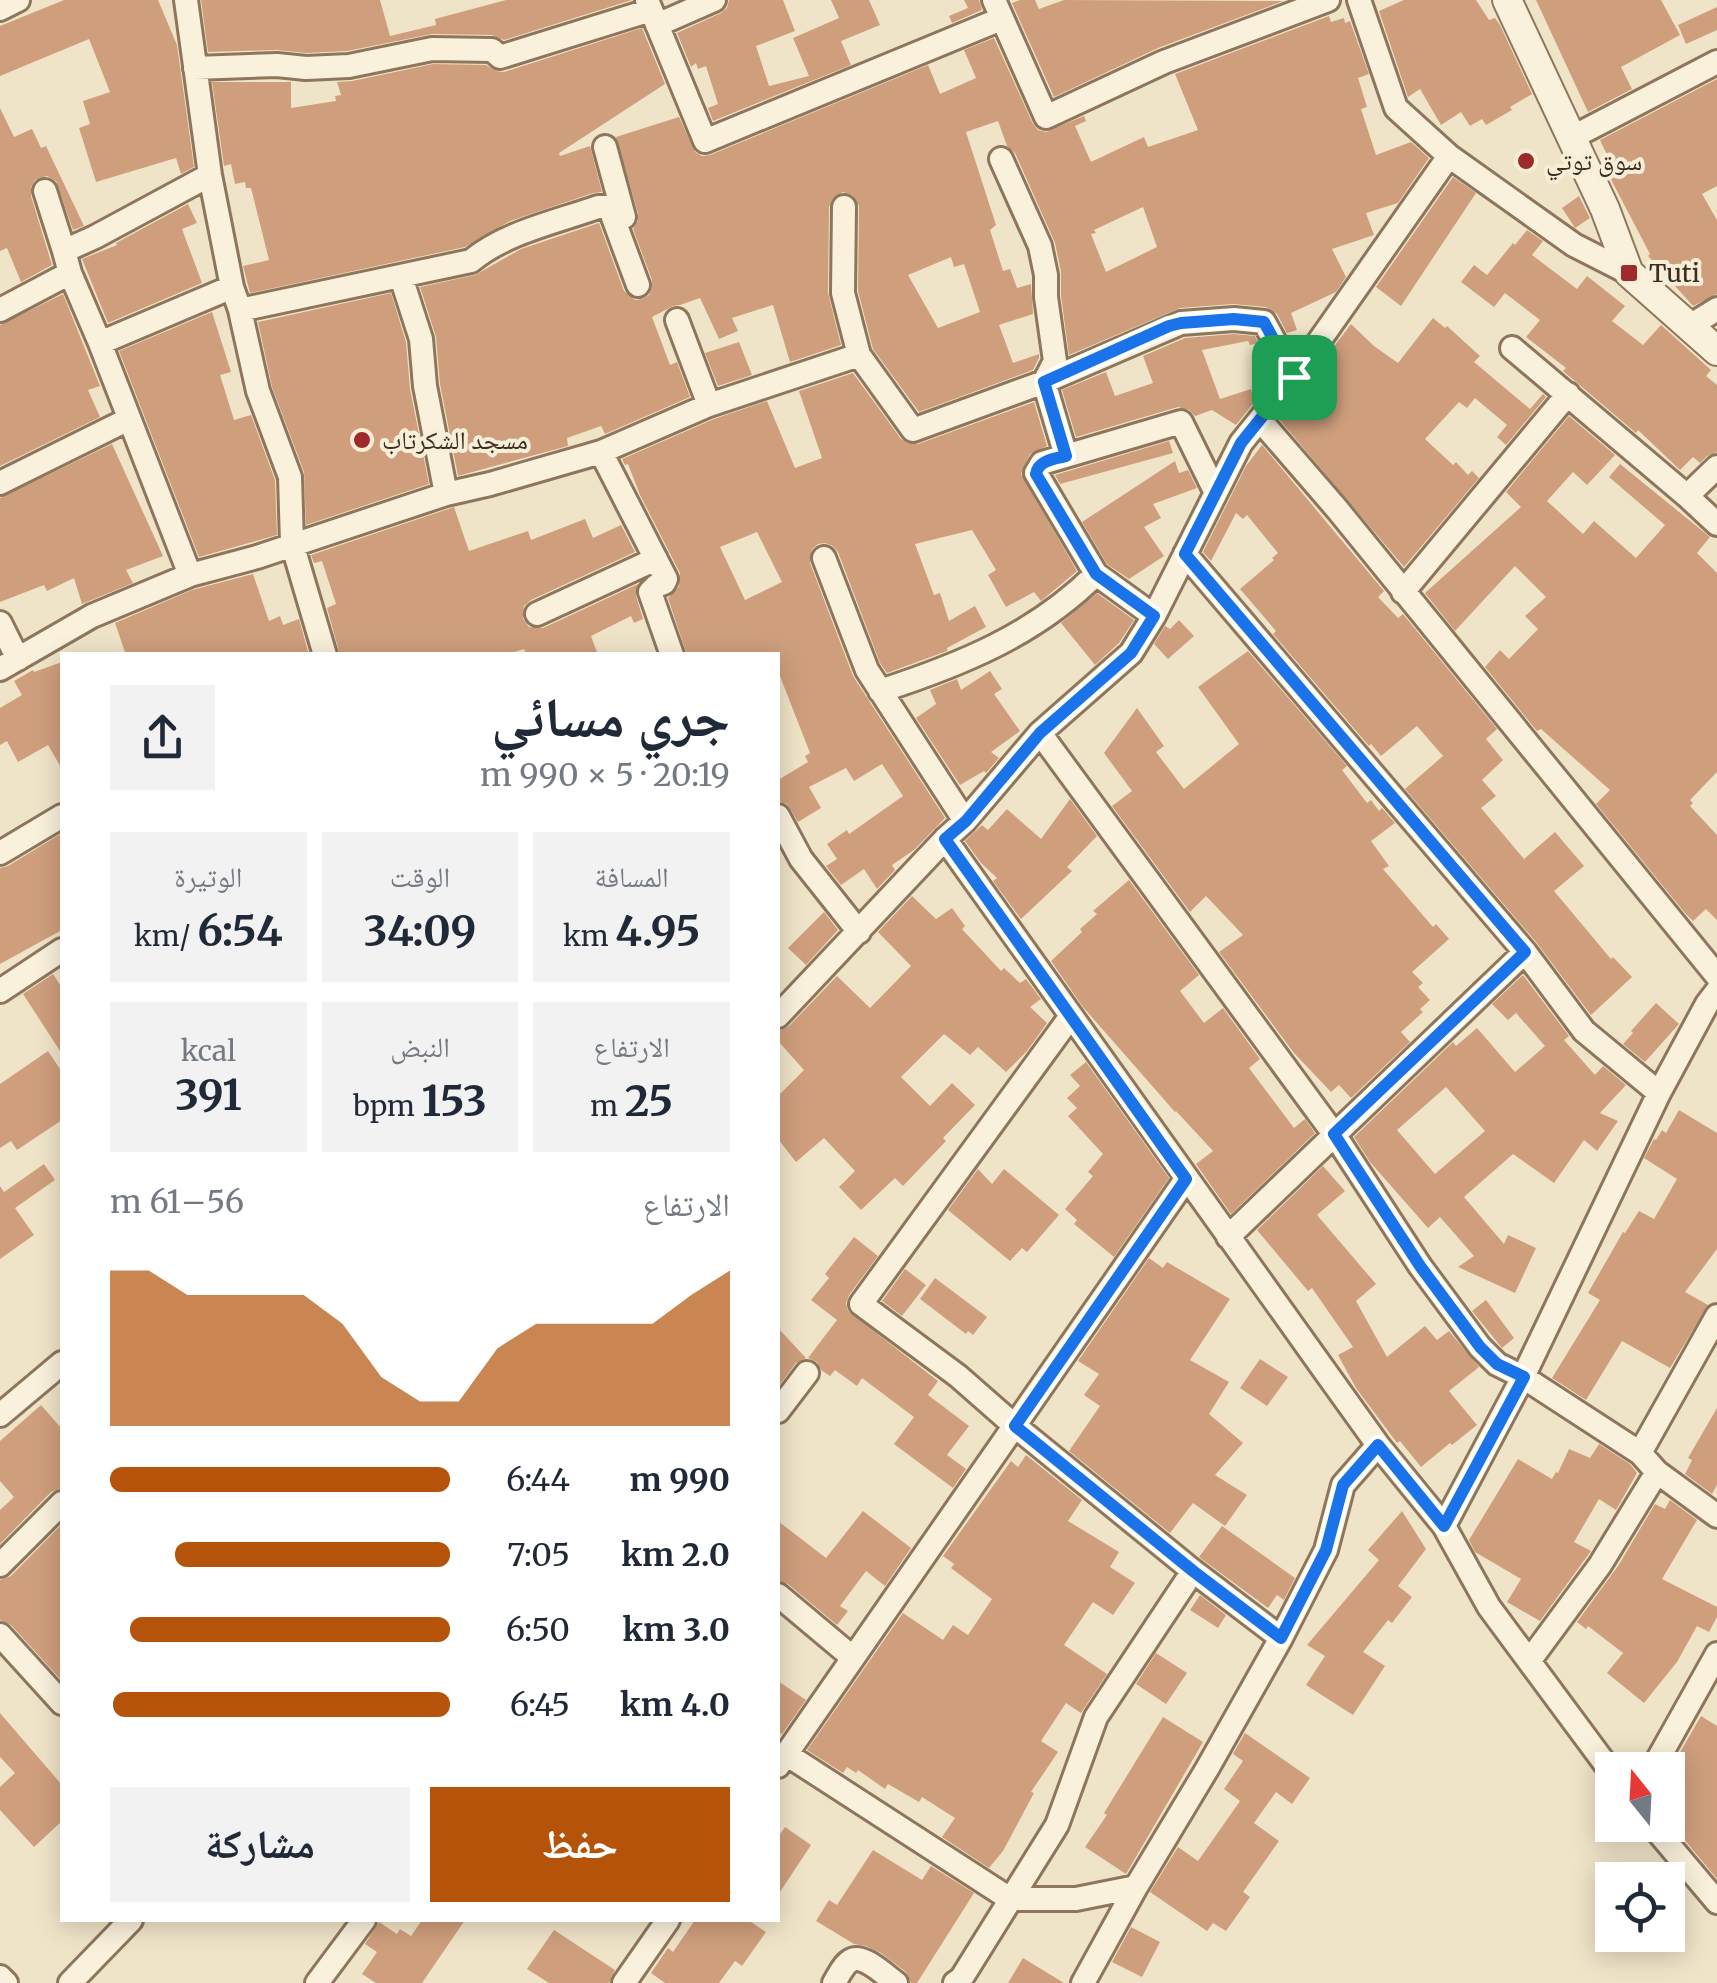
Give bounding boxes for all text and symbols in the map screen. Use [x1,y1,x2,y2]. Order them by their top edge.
place label: سوق توتي [1546,145,1642,181]
marker: سوق توتي [1515,150,1537,172]
place label: Tuti [1649,257,1700,289]
marker: Tuti [1618,262,1640,284]
pin [1252,335,1337,420]
icon: arrive [1267,350,1322,405]
place label: مسجد الشكرتاب [382,424,528,456]
marker: مسجد الشكرتاب [351,429,373,451]
text: جري مسائي [491,683,730,752]
button: share [110,685,215,790]
text: 20:19 · 5 × 990 m [480,755,730,795]
text: الوتيرة [174,859,242,895]
text: الوقت [390,859,450,895]
text: المسافة [595,859,669,895]
text: 6:54 [197,905,283,957]
text: 34:09 [363,905,477,957]
text: 4.95 [615,905,700,957]
text: /km [134,918,197,954]
text: km [563,918,615,954]
text: النبض [390,1029,450,1065]
text: الارتفاع [593,1029,670,1065]
text: kcal [181,1033,236,1069]
text: 391 [175,1069,242,1121]
text: 153 [422,1075,487,1127]
text: 25 [625,1075,673,1127]
text: bpm [353,1088,422,1124]
text: m [590,1088,625,1124]
text: 56–61 m [110,1182,244,1222]
text: الارتفاع [643,1185,730,1225]
text: 6:44 [506,1460,570,1500]
text: 990 m [630,1460,730,1500]
text: 7:05 [507,1535,570,1575]
text: 2.0 km [621,1535,730,1575]
text: 6:50 [506,1610,570,1650]
text: 3.0 km [623,1610,730,1650]
text: 6:45 [510,1685,570,1725]
text: 4.0 km [620,1685,730,1725]
north arrow [1595,1752,1685,1842]
map controls [1595,1752,1685,1952]
button: مشاركة [110,1787,410,1902]
button: حفظ [430,1787,730,1902]
button: locate [1595,1862,1685,1952]

